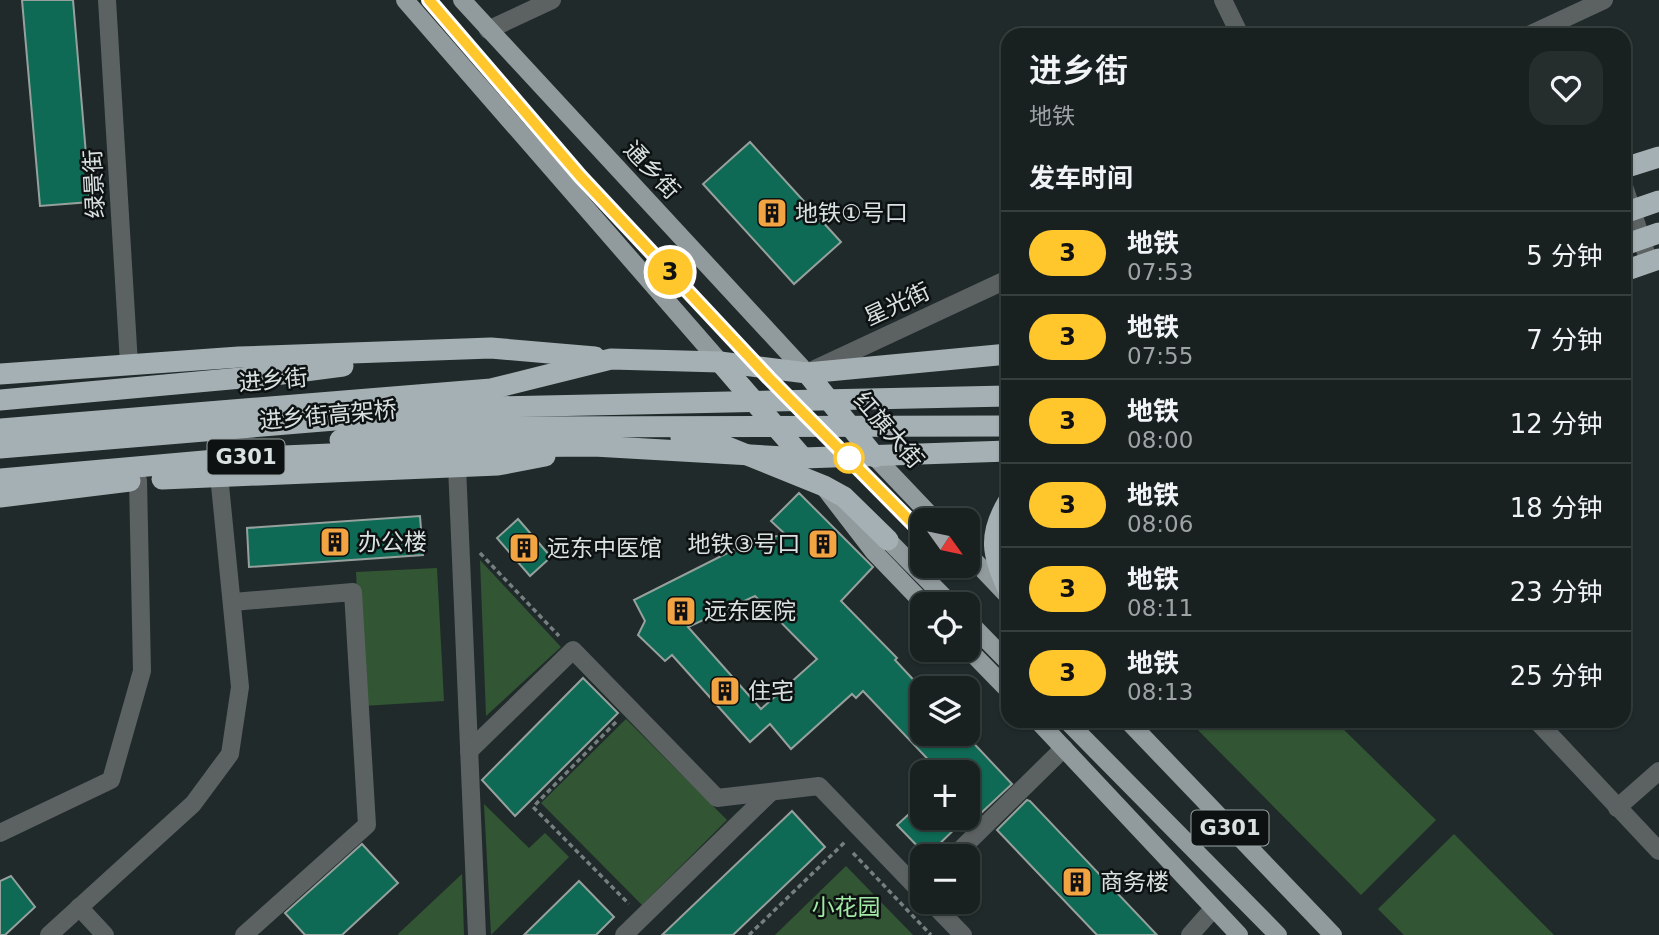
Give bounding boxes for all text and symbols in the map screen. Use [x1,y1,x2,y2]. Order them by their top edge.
text: 进乡街 [1029,51,1128,90]
button: heart [1529,51,1603,125]
text: 地铁 [1029,103,1075,129]
street label: 通乡街 [619,136,685,204]
street label: 绿景街 [79,149,109,219]
text: 发车时间 [1029,163,1133,193]
building icon: 地铁①号口 [755,196,789,230]
place label: 地铁①号口 [795,200,908,226]
text: 地铁 [1127,228,1179,258]
text: 3 [1059,239,1076,267]
text: 5 分钟 [1526,241,1603,271]
line badge: 3 [647,249,693,295]
text: 3 [662,258,678,286]
text: 07:53 [1127,259,1193,285]
street label: 星光街 [860,278,934,330]
text: 地铁 [1127,312,1179,342]
text: 3 [1059,323,1076,351]
text: 7 分钟 [1526,325,1603,355]
text: 07:55 [1127,343,1193,369]
street label: 进乡街 [237,364,309,396]
street label: 红旗大街 [849,387,929,473]
street label: 进乡街高架桥 [258,396,398,434]
text: 地铁 [1127,396,1179,426]
text: 3 [1059,407,1076,435]
text: 12 分钟 [1510,409,1603,439]
text: 08:00 [1127,427,1193,453]
road number: G301 [208,440,284,475]
unlabelled marker [834,443,864,473]
text: 地铁 [1127,480,1179,510]
text: 3 [1059,491,1076,519]
text: 18 分钟 [1510,493,1603,523]
north arrow [910,508,980,578]
map controls [910,508,980,914]
text: 08:06 [1127,511,1193,537]
building icon: 办公楼 [318,525,352,559]
building icon: 地铁③号口 [806,527,840,561]
place label: 办公楼 [358,529,427,555]
building icon: 远东中医馆 [507,531,541,565]
place label: 地铁③号口 [687,531,800,557]
place label: 远东中医馆 [547,535,662,561]
text: 地铁 [1127,564,1179,594]
text: 3 [1059,575,1076,603]
text: 23 分钟 [1510,577,1603,607]
button: locate [910,592,980,662]
building icon: 远东医院 [664,594,698,628]
text: 08:11 [1127,595,1193,621]
place label: 远东医院 [704,598,796,624]
text: 地铁 [1127,648,1179,678]
text: 3 [1059,659,1076,687]
text: 25 分钟 [1510,661,1603,691]
building icon: 住宅 [708,674,742,708]
button: layers [910,676,980,746]
place label: 住宅 [748,678,794,704]
text: 08:13 [1127,679,1193,705]
button: + [910,760,980,830]
road number: G301 [1192,810,1268,846]
button: − [910,844,980,914]
building icon: 商务楼 [1060,865,1094,899]
place label: 商务楼 [1100,869,1169,895]
park label: 小花园 [812,894,881,920]

